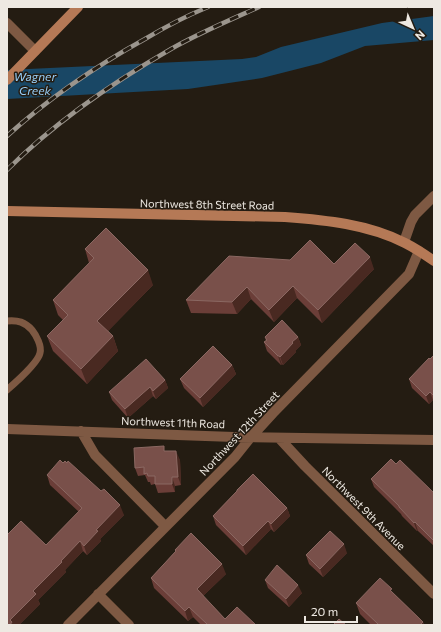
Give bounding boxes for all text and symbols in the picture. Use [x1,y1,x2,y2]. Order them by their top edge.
north arrow [393,8,433,48]
text: N [413,28,428,43]
water label: Wagner Creek [14,69,57,97]
street label: Northwest 8th Street Road [140,196,274,212]
street label: Northwest 12th Street [196,388,282,478]
street label: Northwest 11th Road [121,414,225,430]
street label: Northwest 9th Avenue [320,464,408,552]
scale bar [305,598,357,624]
text: 20 m [311,604,338,618]

